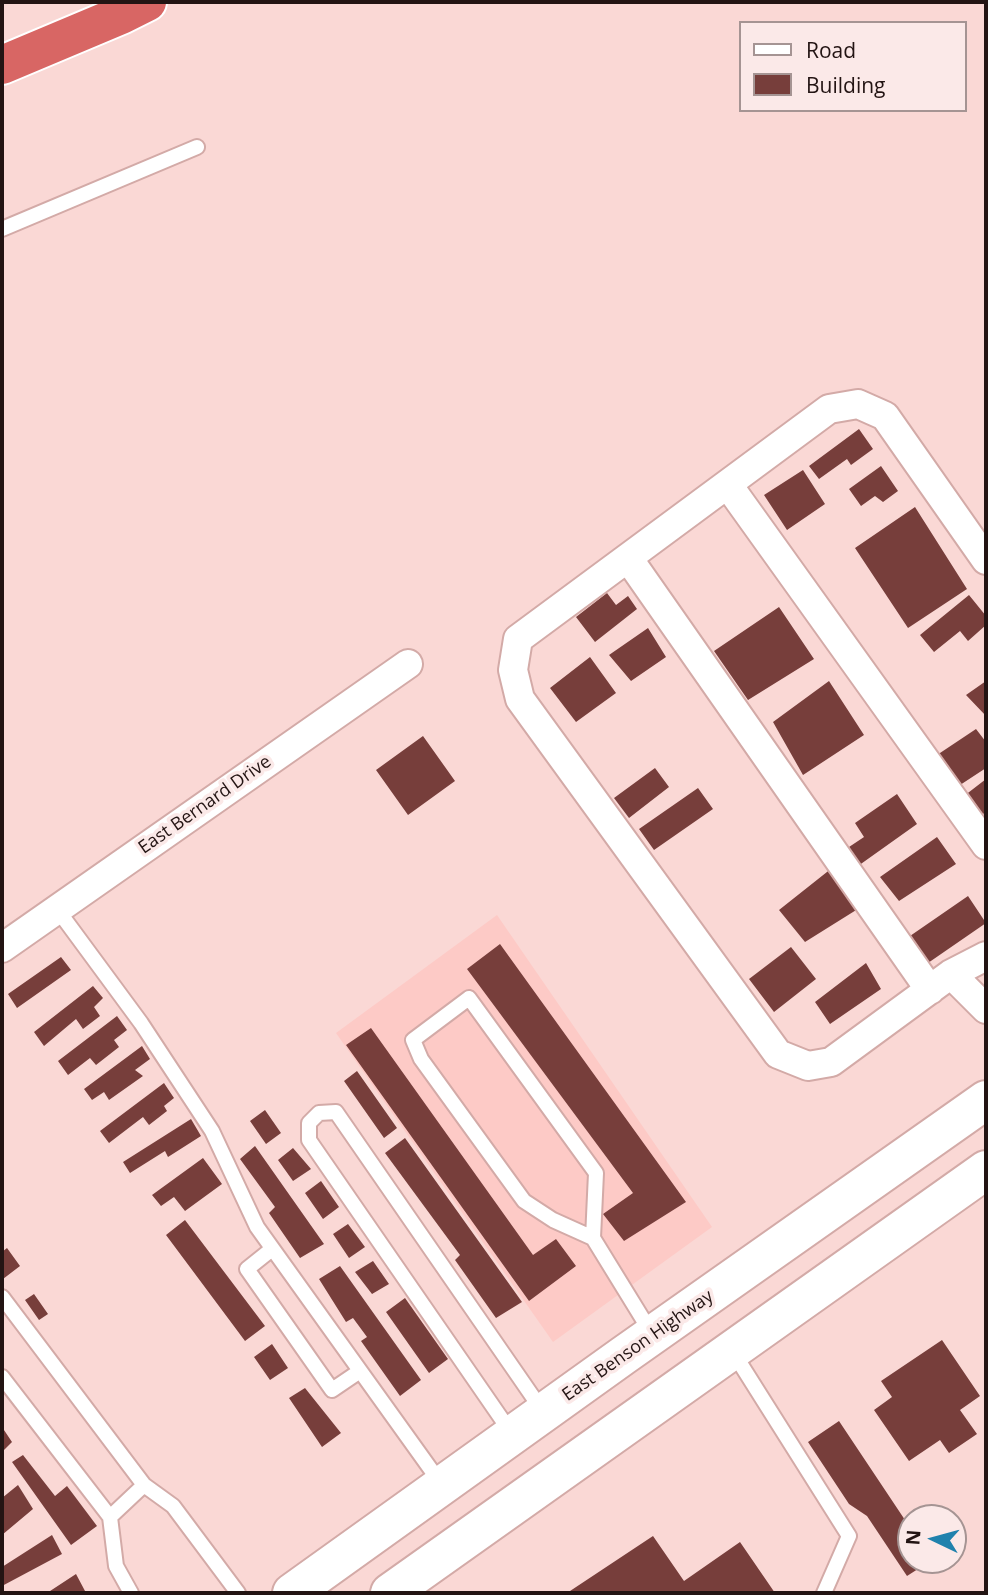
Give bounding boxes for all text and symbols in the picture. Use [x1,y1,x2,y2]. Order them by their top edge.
legend [740,21,967,112]
text: Road [806,36,856,64]
text: Building [806,71,885,99]
street label: East Bernard Drive [135,751,275,859]
street label: East Benson Highway [558,1286,718,1406]
north arrow [897,1504,967,1574]
text: N [899,1529,927,1546]

